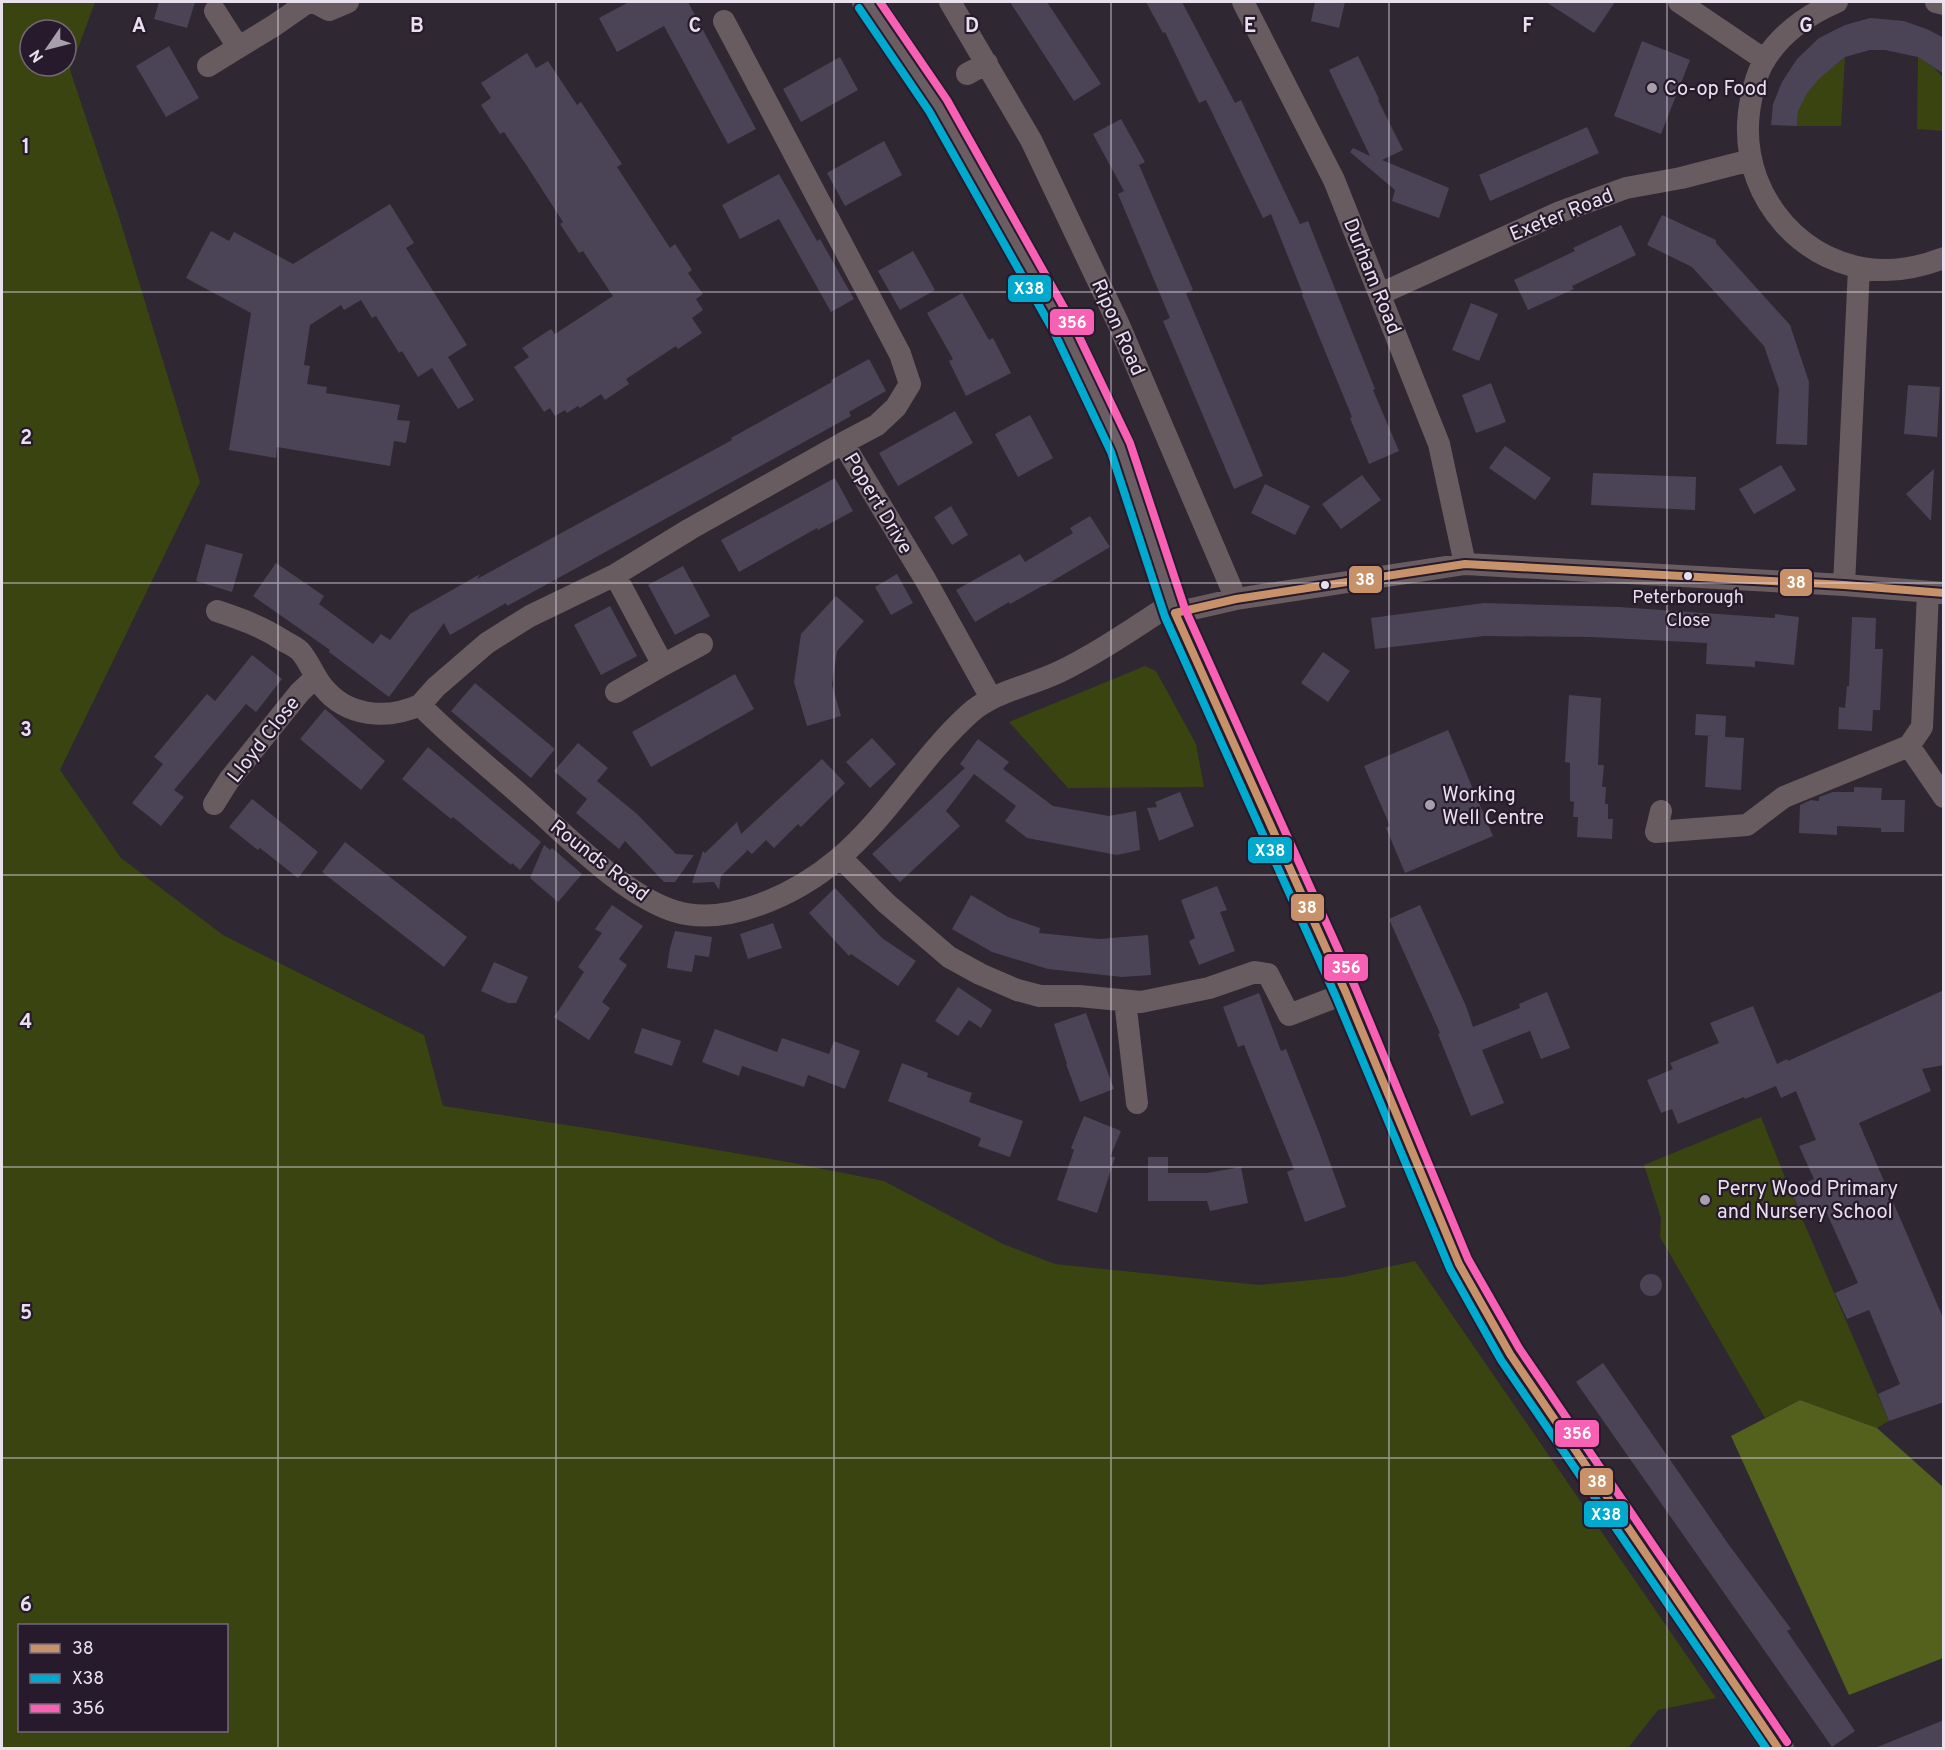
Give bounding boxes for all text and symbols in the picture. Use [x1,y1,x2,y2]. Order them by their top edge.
text: A [132,14,146,40]
text: B [410,14,424,40]
text: C [689,14,701,40]
text: D [965,14,979,40]
text: E [1244,14,1256,40]
text: F [1522,14,1534,40]
text: G [1799,14,1813,40]
north arrow [18,18,78,78]
text: N [26,45,49,66]
place label: Co-op Food [1664,77,1767,103]
marker: Co-op Food [1645,81,1659,95]
text: 1 [22,135,30,161]
street label: Exeter Road [1506,183,1617,248]
street label: Durham Road [1336,215,1406,339]
line badge: X38 [1007,274,1052,303]
street label: Ripon Road [1084,275,1150,380]
text: X38 [1014,280,1044,300]
line badge: 356 [1049,308,1095,336]
text: 356 [1057,314,1087,334]
text: 2 [20,426,32,452]
street label: Popert Drive [837,448,918,560]
line badge: 38 [1348,565,1383,594]
line badge: 38 [1779,568,1813,597]
marker: Peterborough Close [1682,570,1694,582]
text: 38 [1355,571,1375,591]
text: 38 [1786,574,1806,594]
unlabelled marker [1319,579,1331,591]
place label: Peterborough Close [1632,587,1744,633]
street label: Lloyd Close [223,692,307,789]
text: 3 [20,718,32,744]
place label: Working Well Centre [1442,783,1544,832]
marker: Working Well Centre [1423,798,1437,812]
street label: Rounds Road [544,815,653,908]
line badge: X38 [1247,836,1293,864]
text: X38 [1255,842,1285,862]
line badge: 38 [1290,893,1325,922]
text: 38 [1297,899,1317,919]
line badge: 356 [1323,953,1369,982]
text: 356 [1331,959,1361,979]
text: 4 [20,1010,32,1036]
place label: Perry Wood Primary and Nursery School [1717,1177,1898,1226]
marker: Perry Wood Primary and Nursery School [1698,1193,1712,1207]
text: 5 [20,1301,32,1327]
line badge: 356 [1554,1419,1600,1448]
text: 356 [1562,1425,1592,1445]
line badge: 38 [1579,1467,1614,1496]
text: 38 [1587,1473,1607,1493]
line badge: X38 [1583,1500,1629,1528]
text: X38 [1591,1506,1621,1526]
text: 6 [20,1593,32,1619]
legend [18,1624,228,1732]
text: 38 [72,1638,94,1661]
text: X38 [72,1668,104,1691]
text: 356 [72,1698,105,1721]

